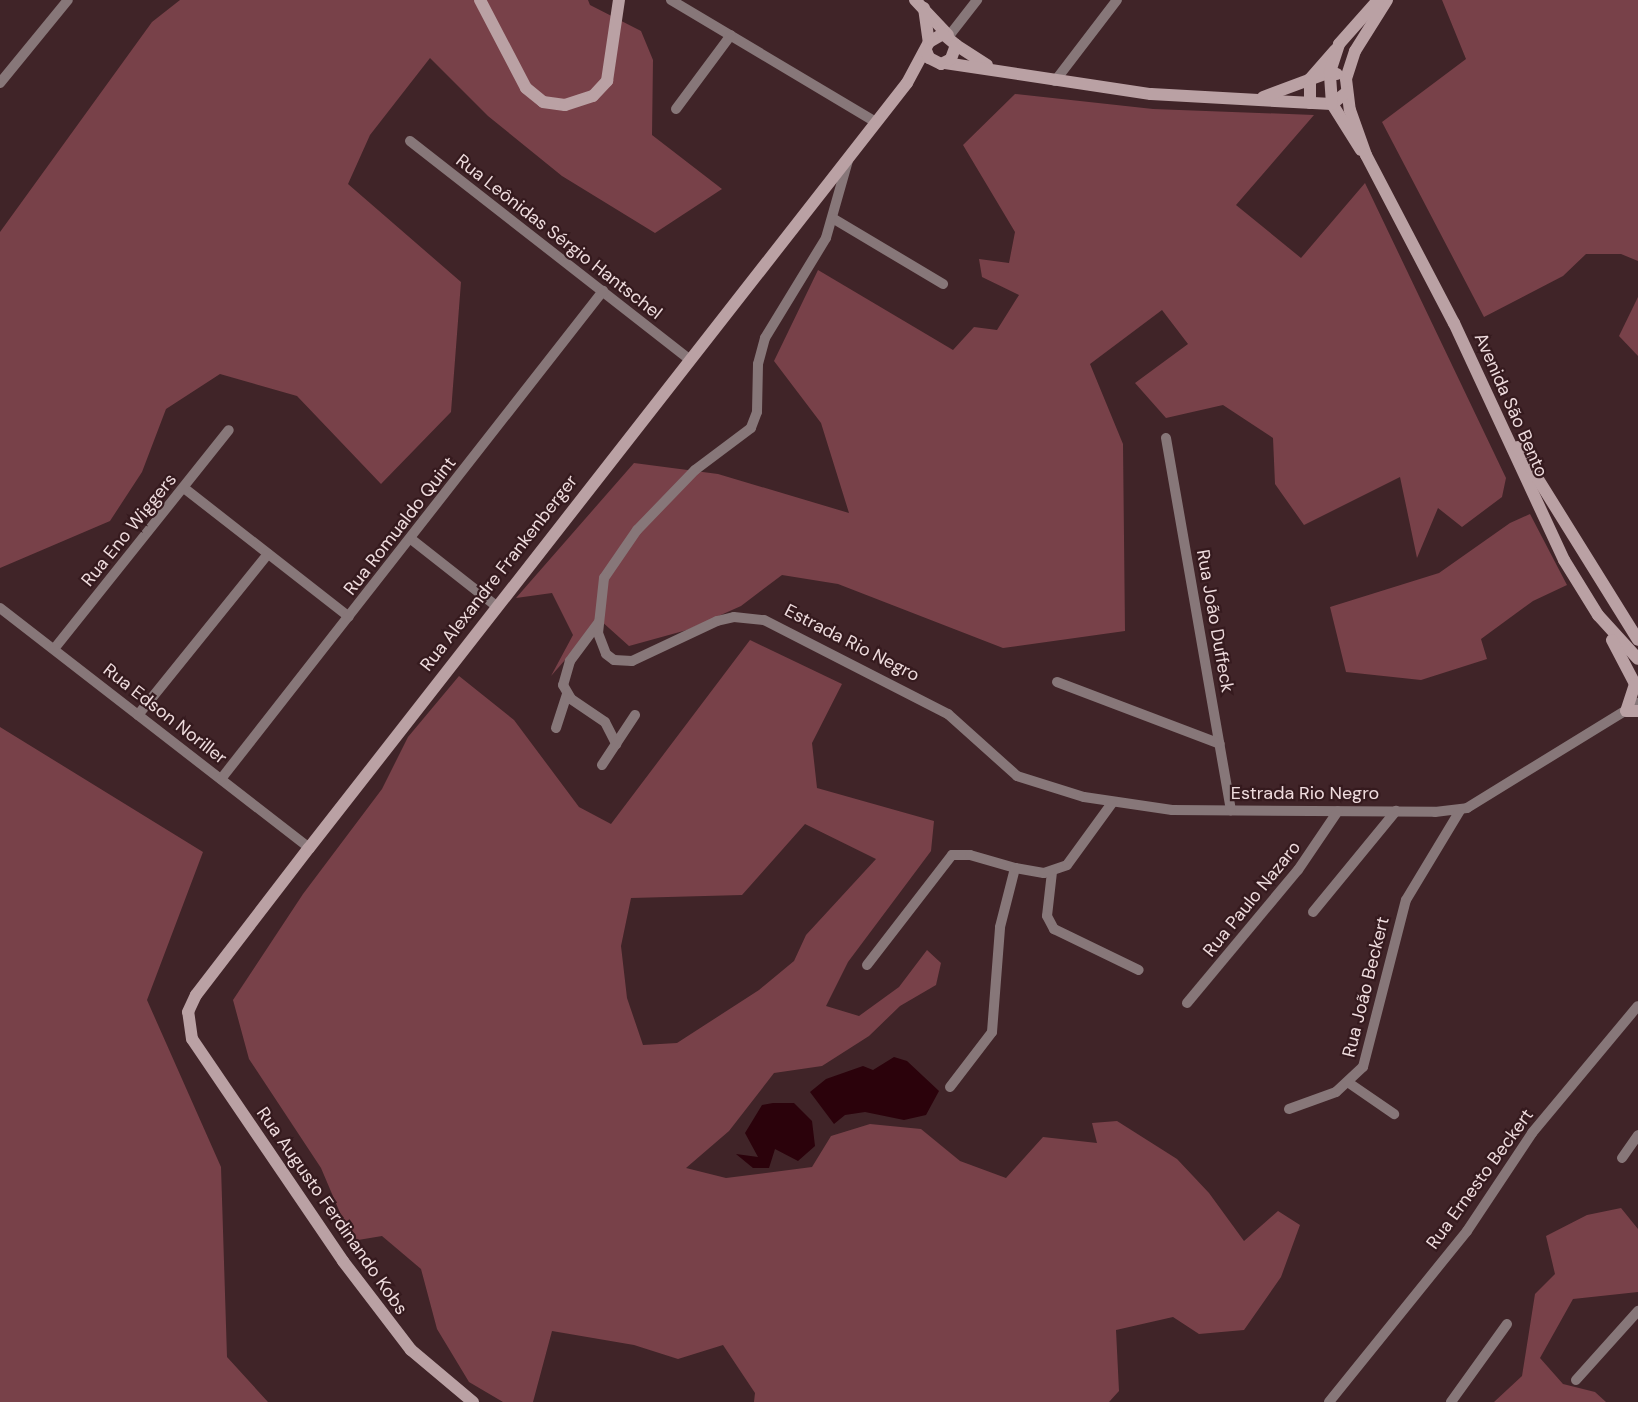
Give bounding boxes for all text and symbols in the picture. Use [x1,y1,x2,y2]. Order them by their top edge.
street label: Rua Leônidas Sérgio Hantschel [452,150,666,324]
street label: Avenida São Bento [1470,330,1552,480]
street label: Rua Romualdo Quint [339,453,461,599]
street label: Rua Eno Wiggers [77,469,181,591]
street label: Rua Alexandre Frankenberger [416,471,582,675]
street label: Rua João Duffeck [1192,548,1238,694]
street label: Estrada Rio Negro [781,600,923,686]
street label: Rua Edson Noriller [99,659,231,769]
street label: Estrada Rio Negro [1231,782,1379,804]
street label: Rua Paulo Nazaro [1199,837,1305,961]
street label: Rua João Beckert [1338,914,1394,1060]
street label: Rua Augusto Ferdinando Kobs [252,1103,412,1319]
street label: Rua Ernesto Beckert [1422,1105,1538,1253]

